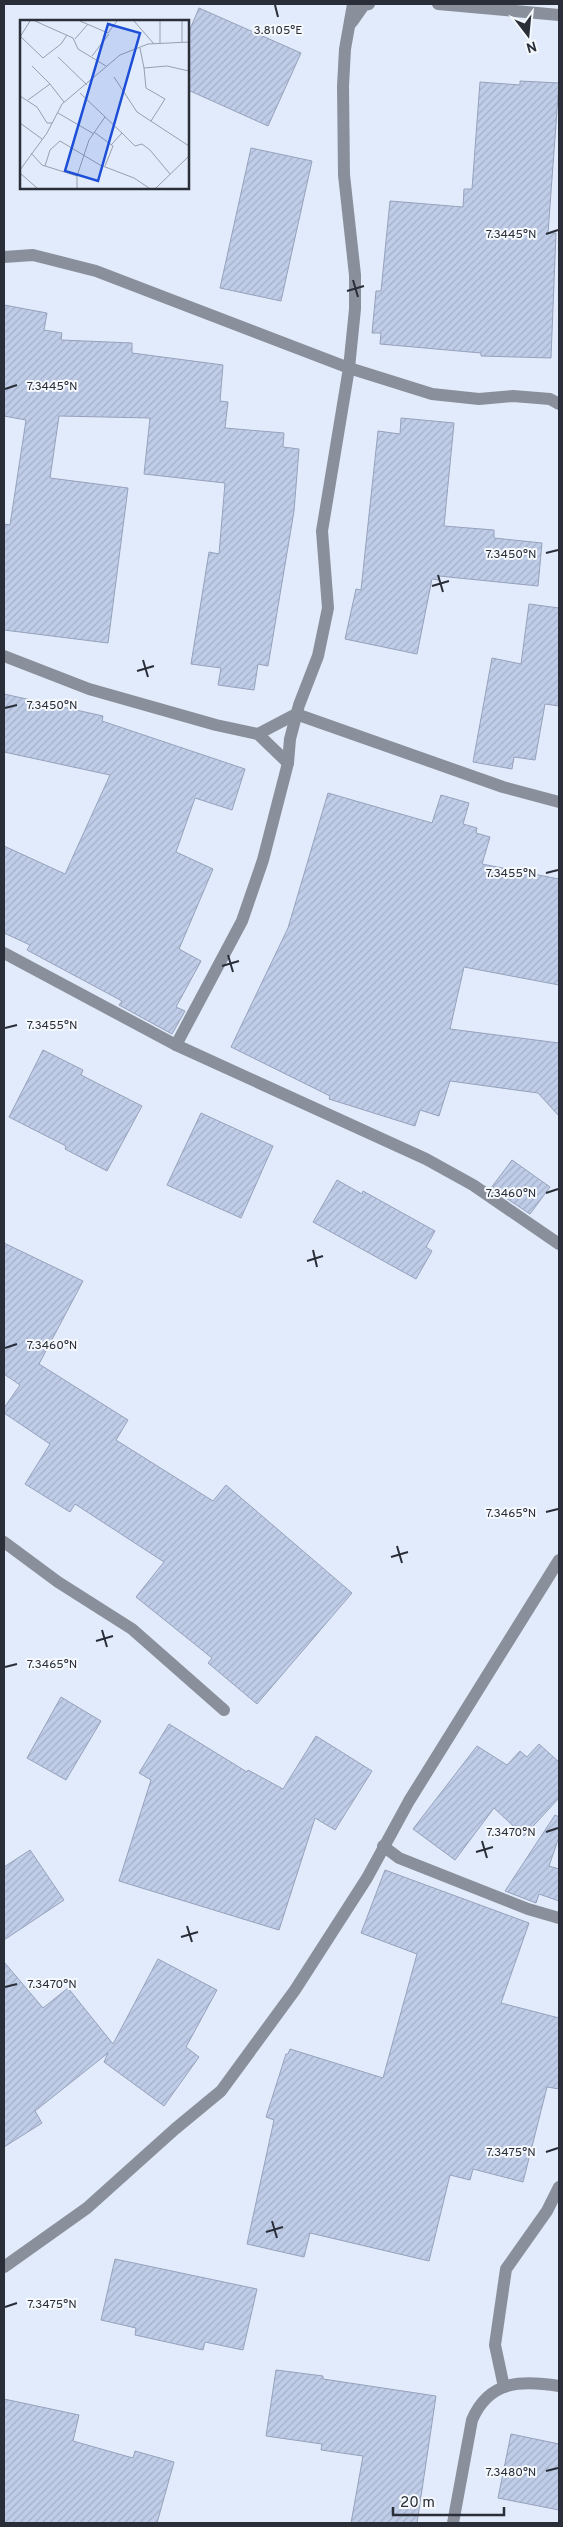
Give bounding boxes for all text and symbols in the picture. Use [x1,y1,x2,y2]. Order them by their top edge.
north arrow [503,10,553,60]
inset map [20,20,189,189]
text: 3.8105°E [254,23,302,39]
text: N [524,36,538,56]
text: 7.3445°N [486,227,536,243]
text: 7.3445°N [27,379,77,395]
text: 7.3450°N [486,547,536,563]
text: 7.3450°N [27,698,77,714]
text: 7.3455°N [486,866,536,882]
text: 7.3455°N [27,1018,77,1034]
text: 7.3460°N [486,1186,536,1202]
text: 7.3460°N [27,1338,77,1354]
text: 7.3465°N [486,1506,536,1522]
text: 7.3465°N [27,1657,77,1673]
text: 7.3470°N [486,1825,536,1841]
text: 7.3470°N [27,1977,77,1993]
text: 7.3475°N [486,2145,536,2161]
text: 7.3475°N [27,2297,77,2313]
text: 7.3480°N [486,2465,536,2481]
scale bar [393,2484,504,2516]
text: 20 m [400,2494,435,2513]

